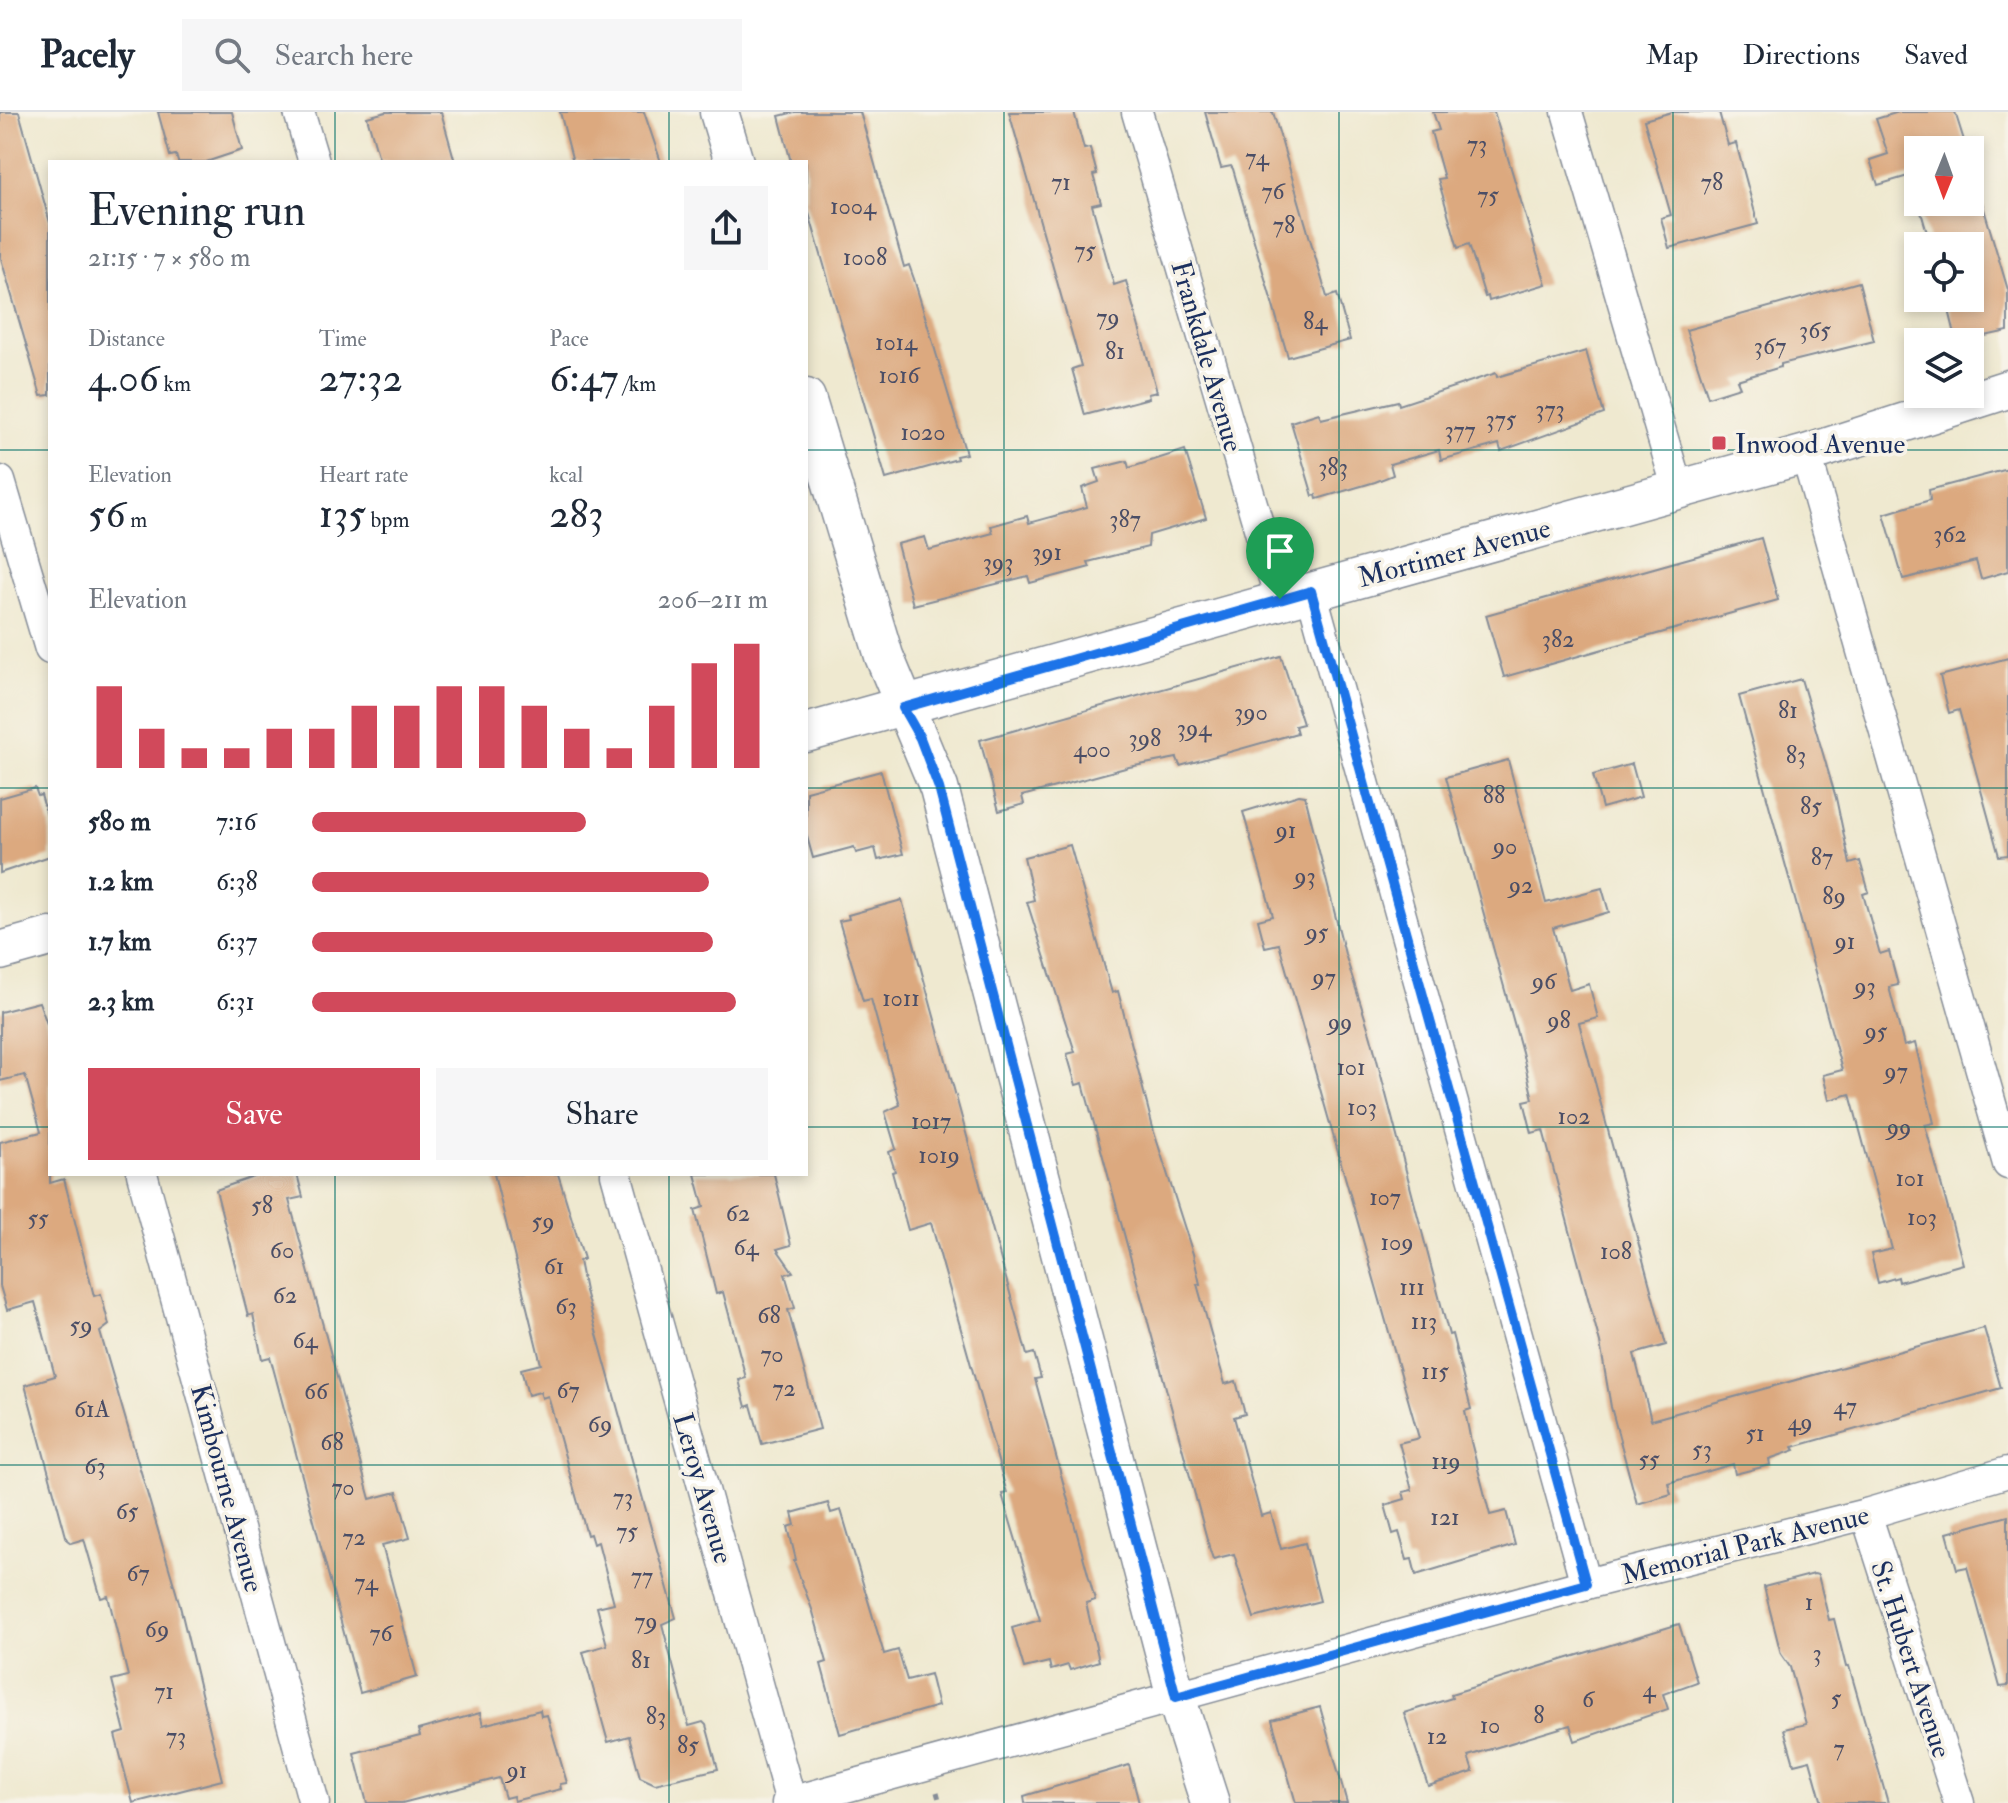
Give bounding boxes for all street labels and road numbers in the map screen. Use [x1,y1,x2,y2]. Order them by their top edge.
street label: Frankdale Avenue [1163,257,1251,456]
street label: Mortimer Avenue [1354,511,1555,596]
street label: Kimbourne Avenue [182,1381,271,1596]
street label: Leroy Avenue [664,1409,741,1568]
street label: Memorial Park Avenue [1618,1498,1873,1593]
street label: St. Hubert Avenue [1862,1557,1959,1763]

